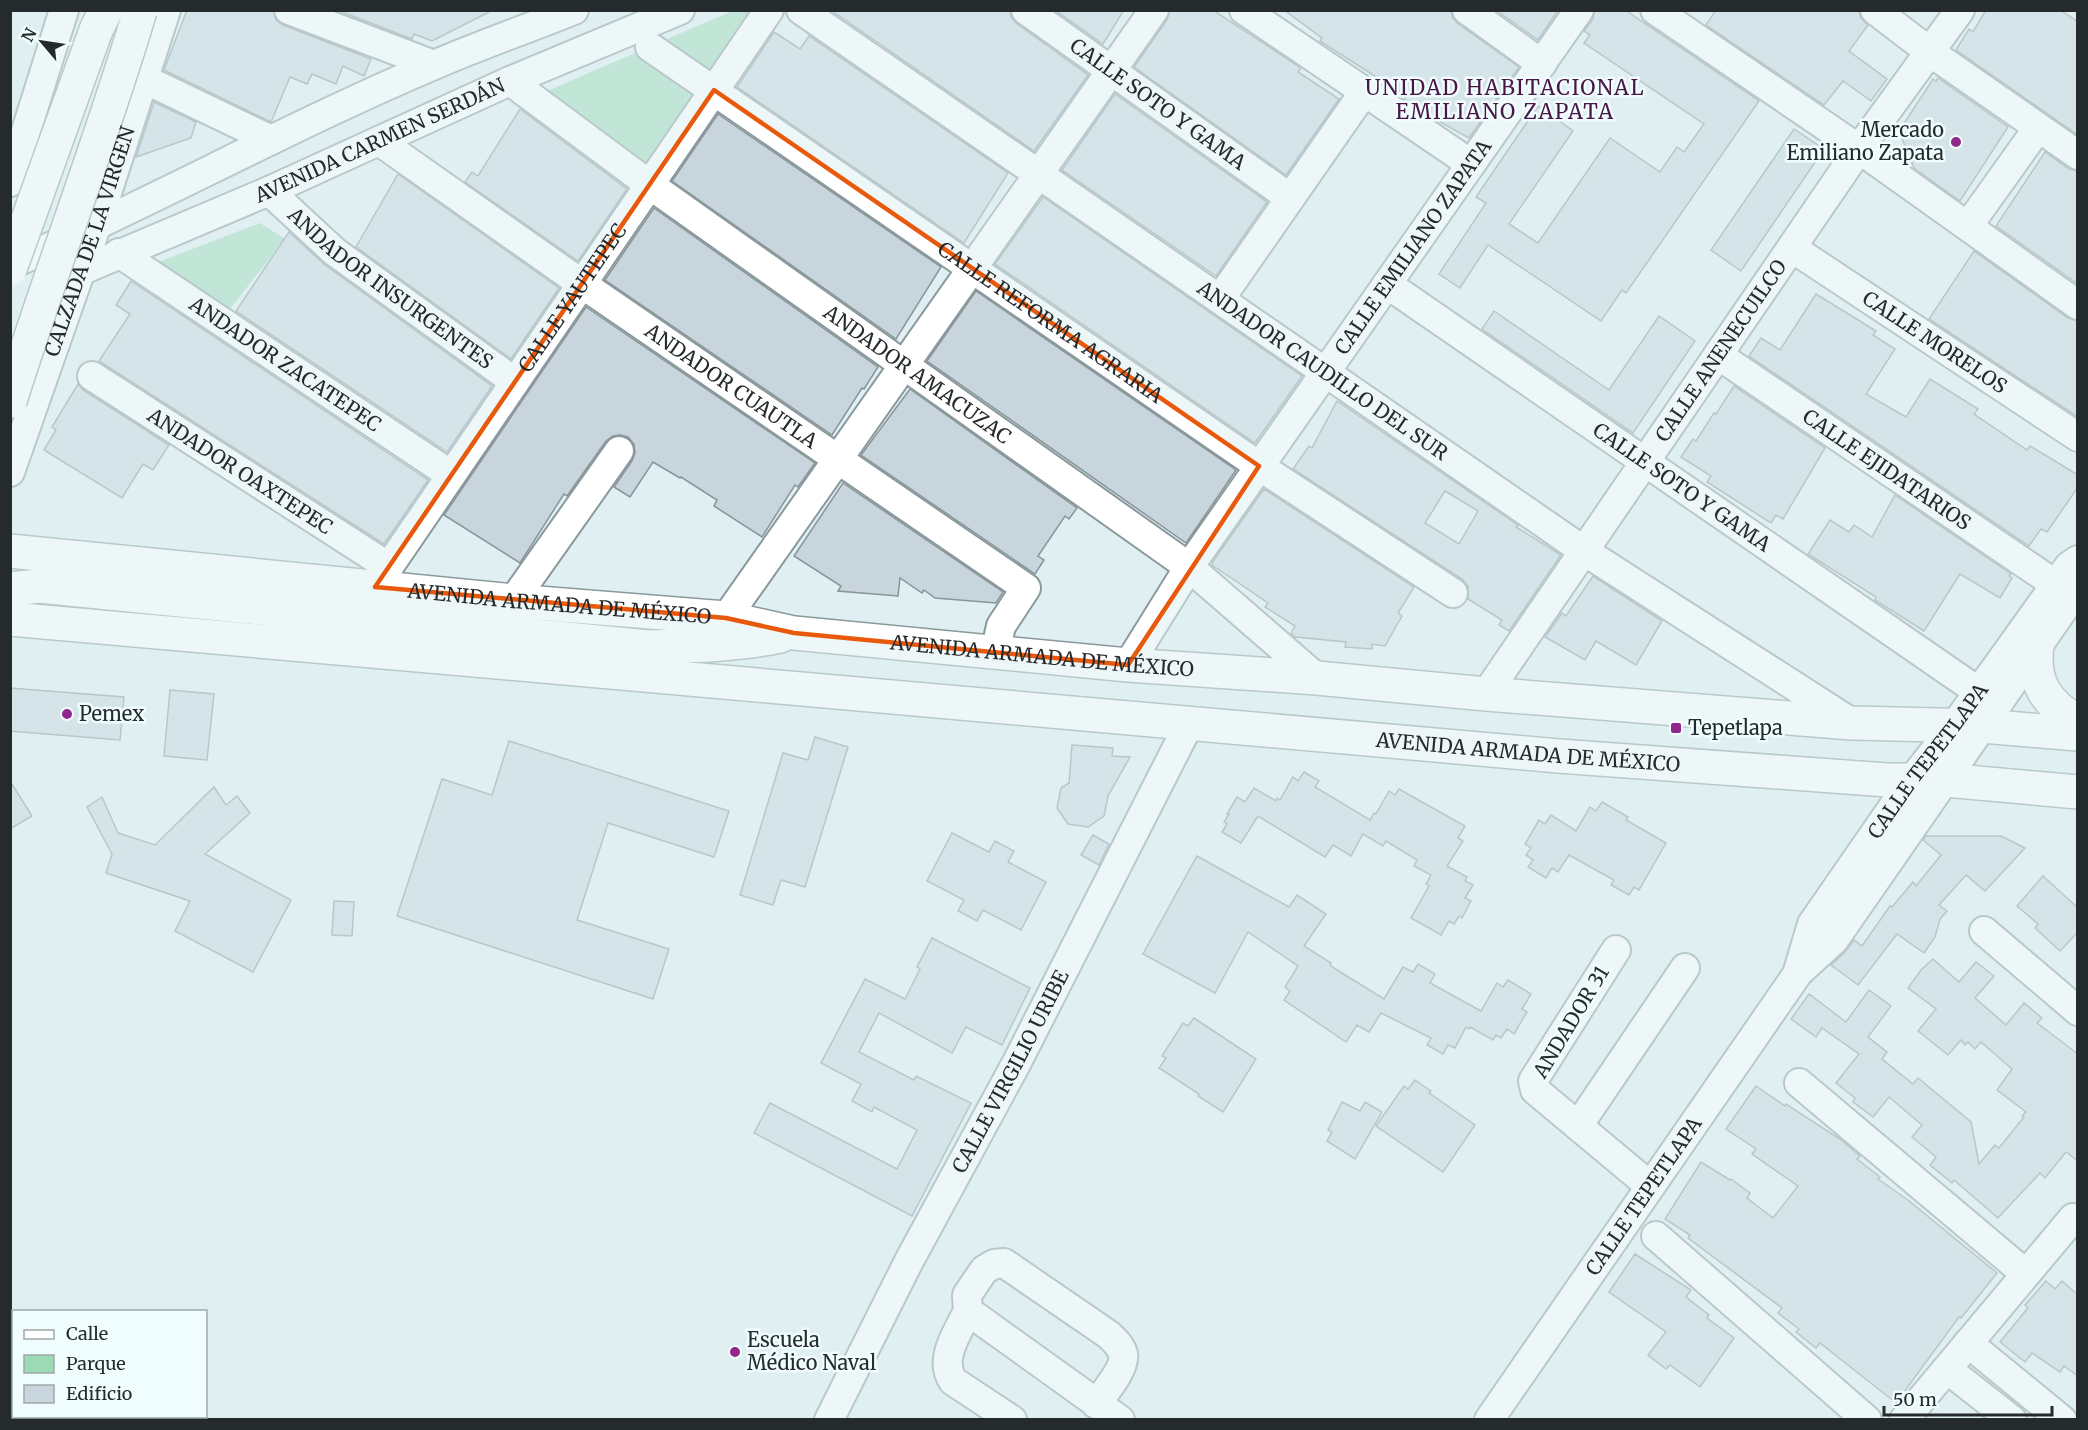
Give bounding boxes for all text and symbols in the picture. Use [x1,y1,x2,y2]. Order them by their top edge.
north arrow [12,12,72,72]
text: N [17,24,41,45]
street label: CALLE SOTO Y GAMA [1065,32,1252,175]
street label: AVENIDA CARMEN SERDÁN [250,72,509,208]
district label: UNIDAD HABITACIONAL EMILIANO ZAPATA [1365,74,1645,125]
place label: Mercado Emiliano Zapata [1787,117,1944,165]
street label: CALZADA DE LA VIRGEN [39,123,140,360]
street label: CALLE EMILIANO ZAPATA [1329,134,1497,359]
marker: Mercado Emiliano Zapata [1949,135,1963,149]
street label: ANDADOR INSURGENTES [282,201,498,374]
street label: CALLE YAUTEPEC [512,219,631,377]
street label: CALLE REFORMA AGRARIA [933,236,1169,409]
street label: CALLE ANENECUILCO [1649,255,1792,446]
street label: ANDADOR CAUDILLO DEL SUR [1192,274,1453,465]
street label: CALLE MORELOS [1858,285,2012,399]
street label: ANDADOR ZACATEPEC [184,290,386,437]
street label: ANDADOR AMACUZAC [818,299,1016,449]
street label: ANDADOR CUAUTLA [640,317,823,454]
street label: ANDADOR OAXTEPEC [142,402,337,539]
street label: CALLE EJIDATARIOS [1798,403,1976,535]
street label: CALLE SOTO Y GAMA [1589,417,1776,557]
street label: AVENIDA ARMADA DE MÉXICO [405,577,712,629]
street label: AVENIDA ARMADA DE MÉXICO [888,629,1195,682]
street label: CALLE TEPETLAPA [1862,677,1993,843]
place label: Pemex [79,701,144,726]
marker: Pemex [60,707,74,721]
place label: Tepetlapa [1688,715,1783,740]
marker: Tepetlapa [1669,721,1683,735]
street label: AVENIDA ARMADA DE MÉXICO [1374,727,1681,777]
street label: ANDADOR 31 [1527,961,1614,1083]
street label: CALLE VIRGILIO URIBE [946,965,1074,1177]
street label: CALLE TEPETLAPA [1580,1111,1707,1280]
legend [12,1310,207,1418]
text: Calle [66,1322,108,1345]
place label: Escuela Médico Naval [747,1327,876,1375]
marker: Escuela Médico Naval [728,1345,742,1359]
text: Parque [66,1352,126,1375]
scale bar [1884,1379,2052,1417]
text: Edificio [66,1382,132,1405]
text: 50 m [1893,1388,1937,1411]

